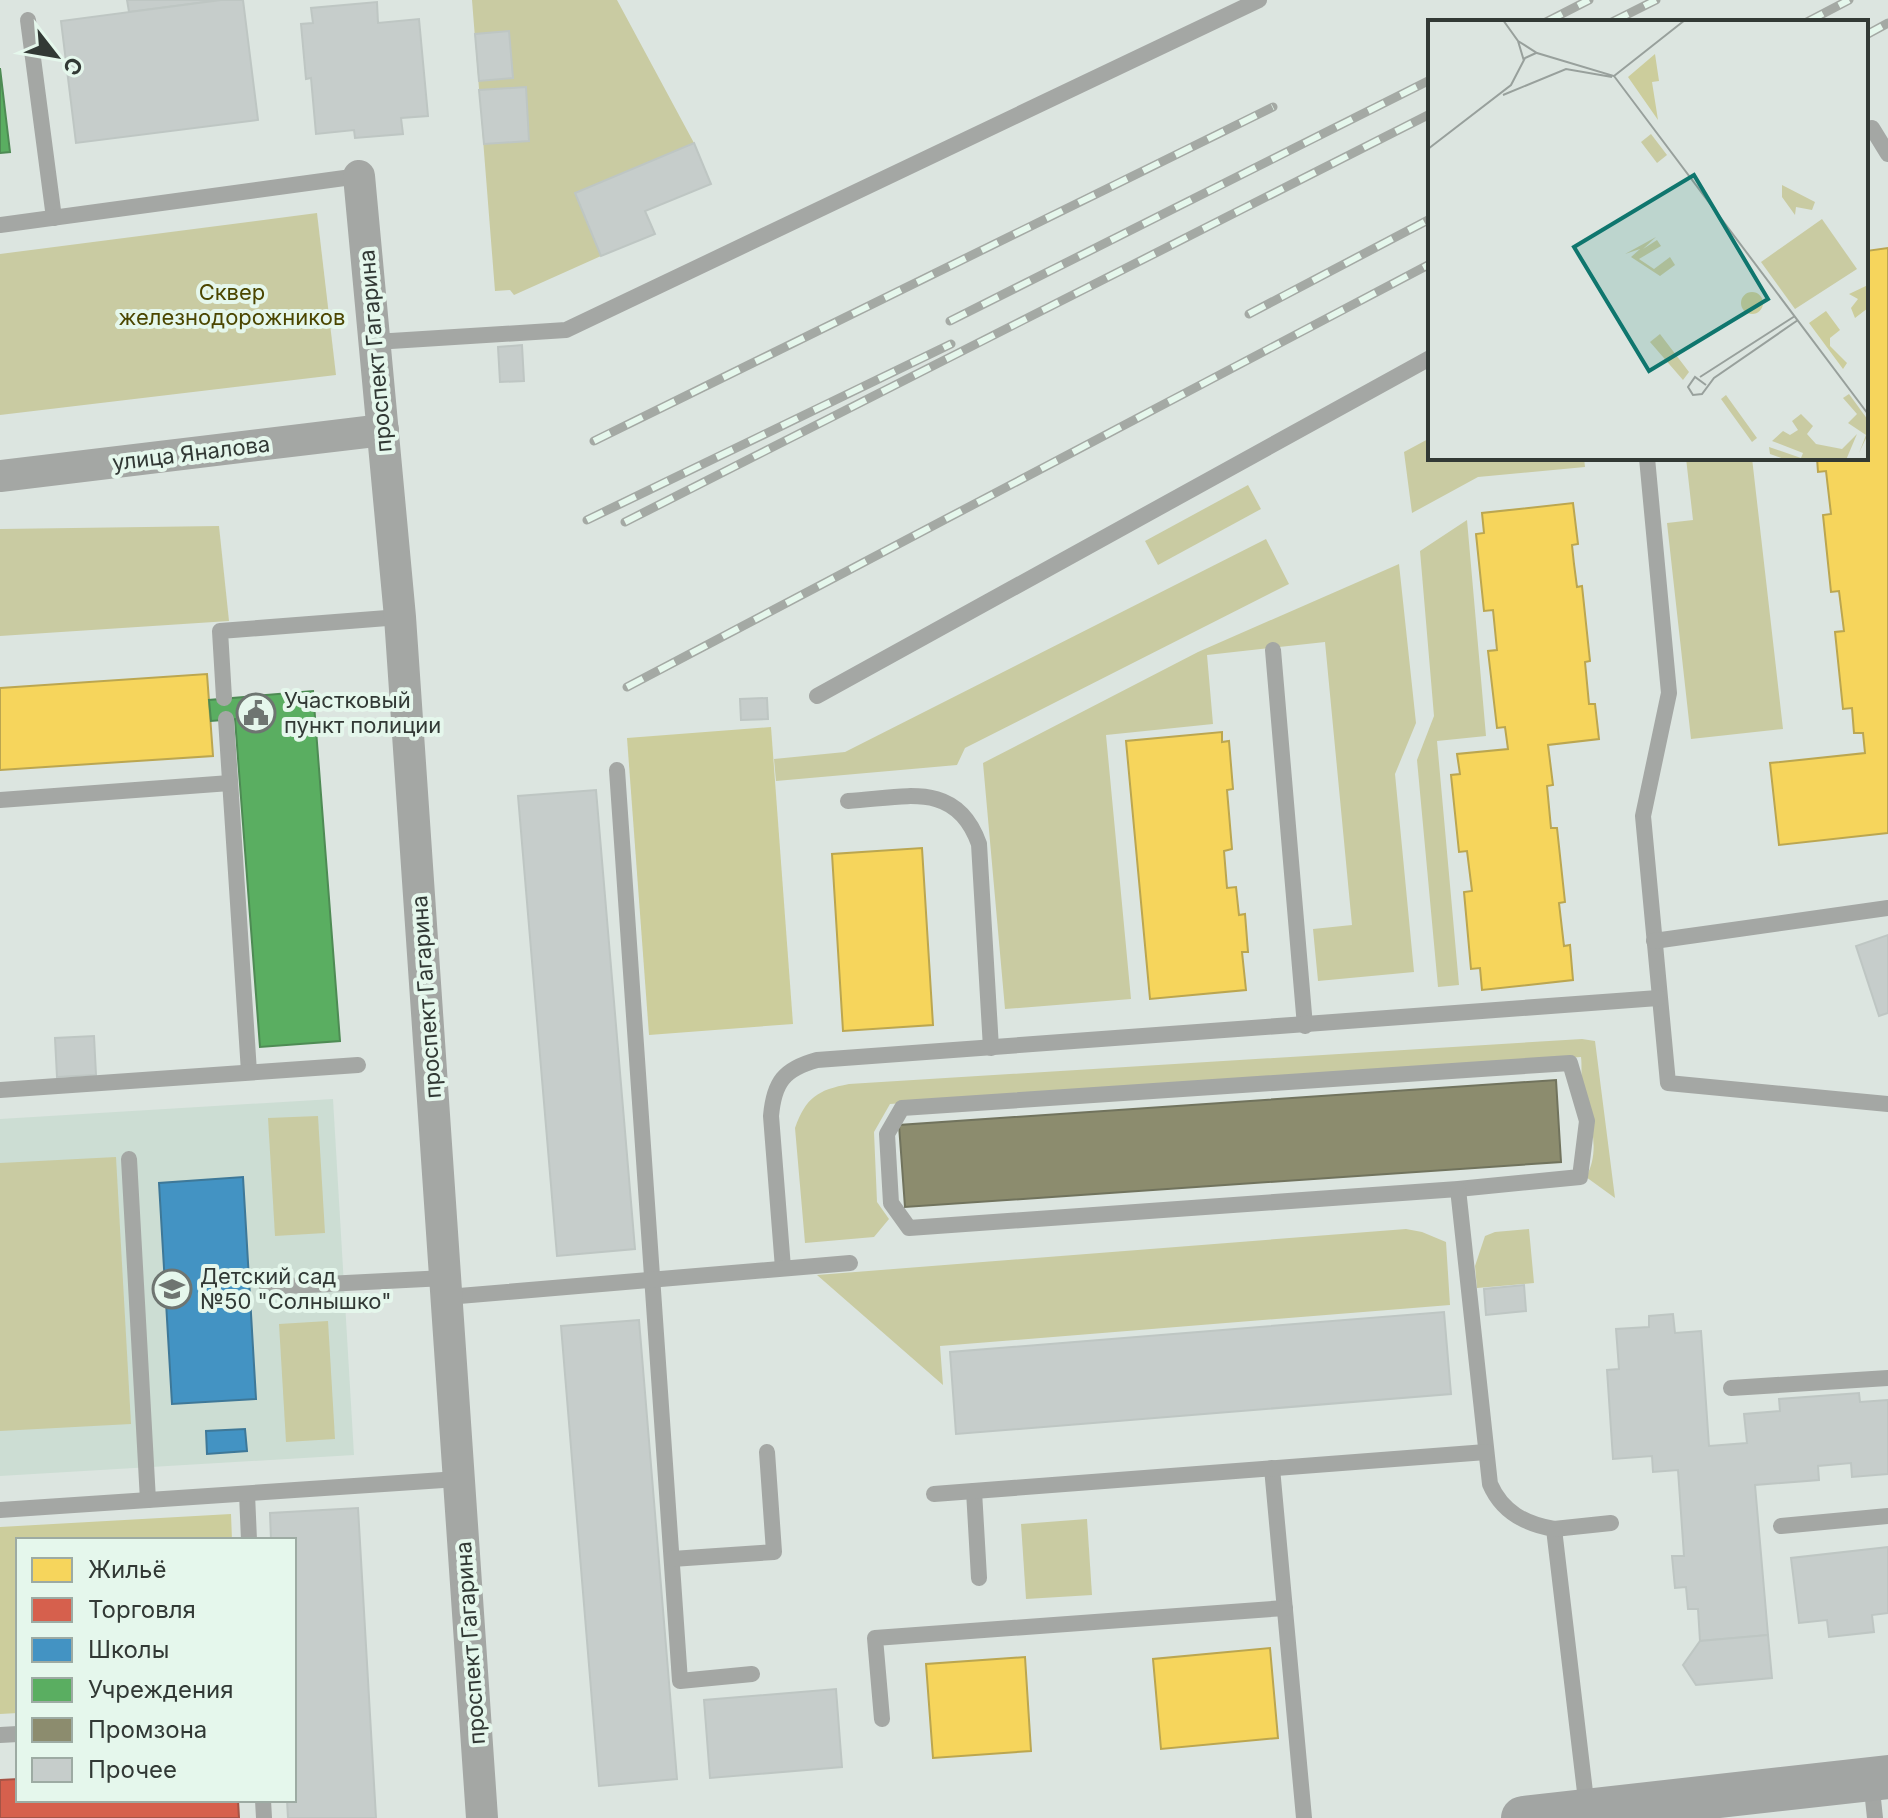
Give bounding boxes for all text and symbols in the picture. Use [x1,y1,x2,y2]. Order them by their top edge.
north arrow [16,16,96,96]
inset map [1428,20,1868,460]
text: С [58,53,88,80]
street label: проспект Гагарина [353,248,397,454]
park label: Сквер железнодорожников [119,279,345,330]
street label: улица Яналова [111,430,271,476]
place label: Участковый пункт полиции [284,687,441,738]
public building icon: Участковый пункт полиции [235,692,277,734]
street label: проспект Гагарина [406,895,446,1099]
place label: Детский сад №50 "Солнышко" [200,1263,391,1314]
school or university icon: Детский сад №50 "Солнышко" [151,1268,193,1310]
legend [16,1538,296,1802]
street label: проспект Гагарина [450,1541,490,1745]
text: Жильё [88,1555,166,1584]
text: Торговля [88,1595,196,1624]
text: Школы [88,1635,169,1664]
text: Учреждения [88,1675,234,1704]
text: Промзона [88,1715,207,1744]
text: Прочее [88,1755,177,1784]

